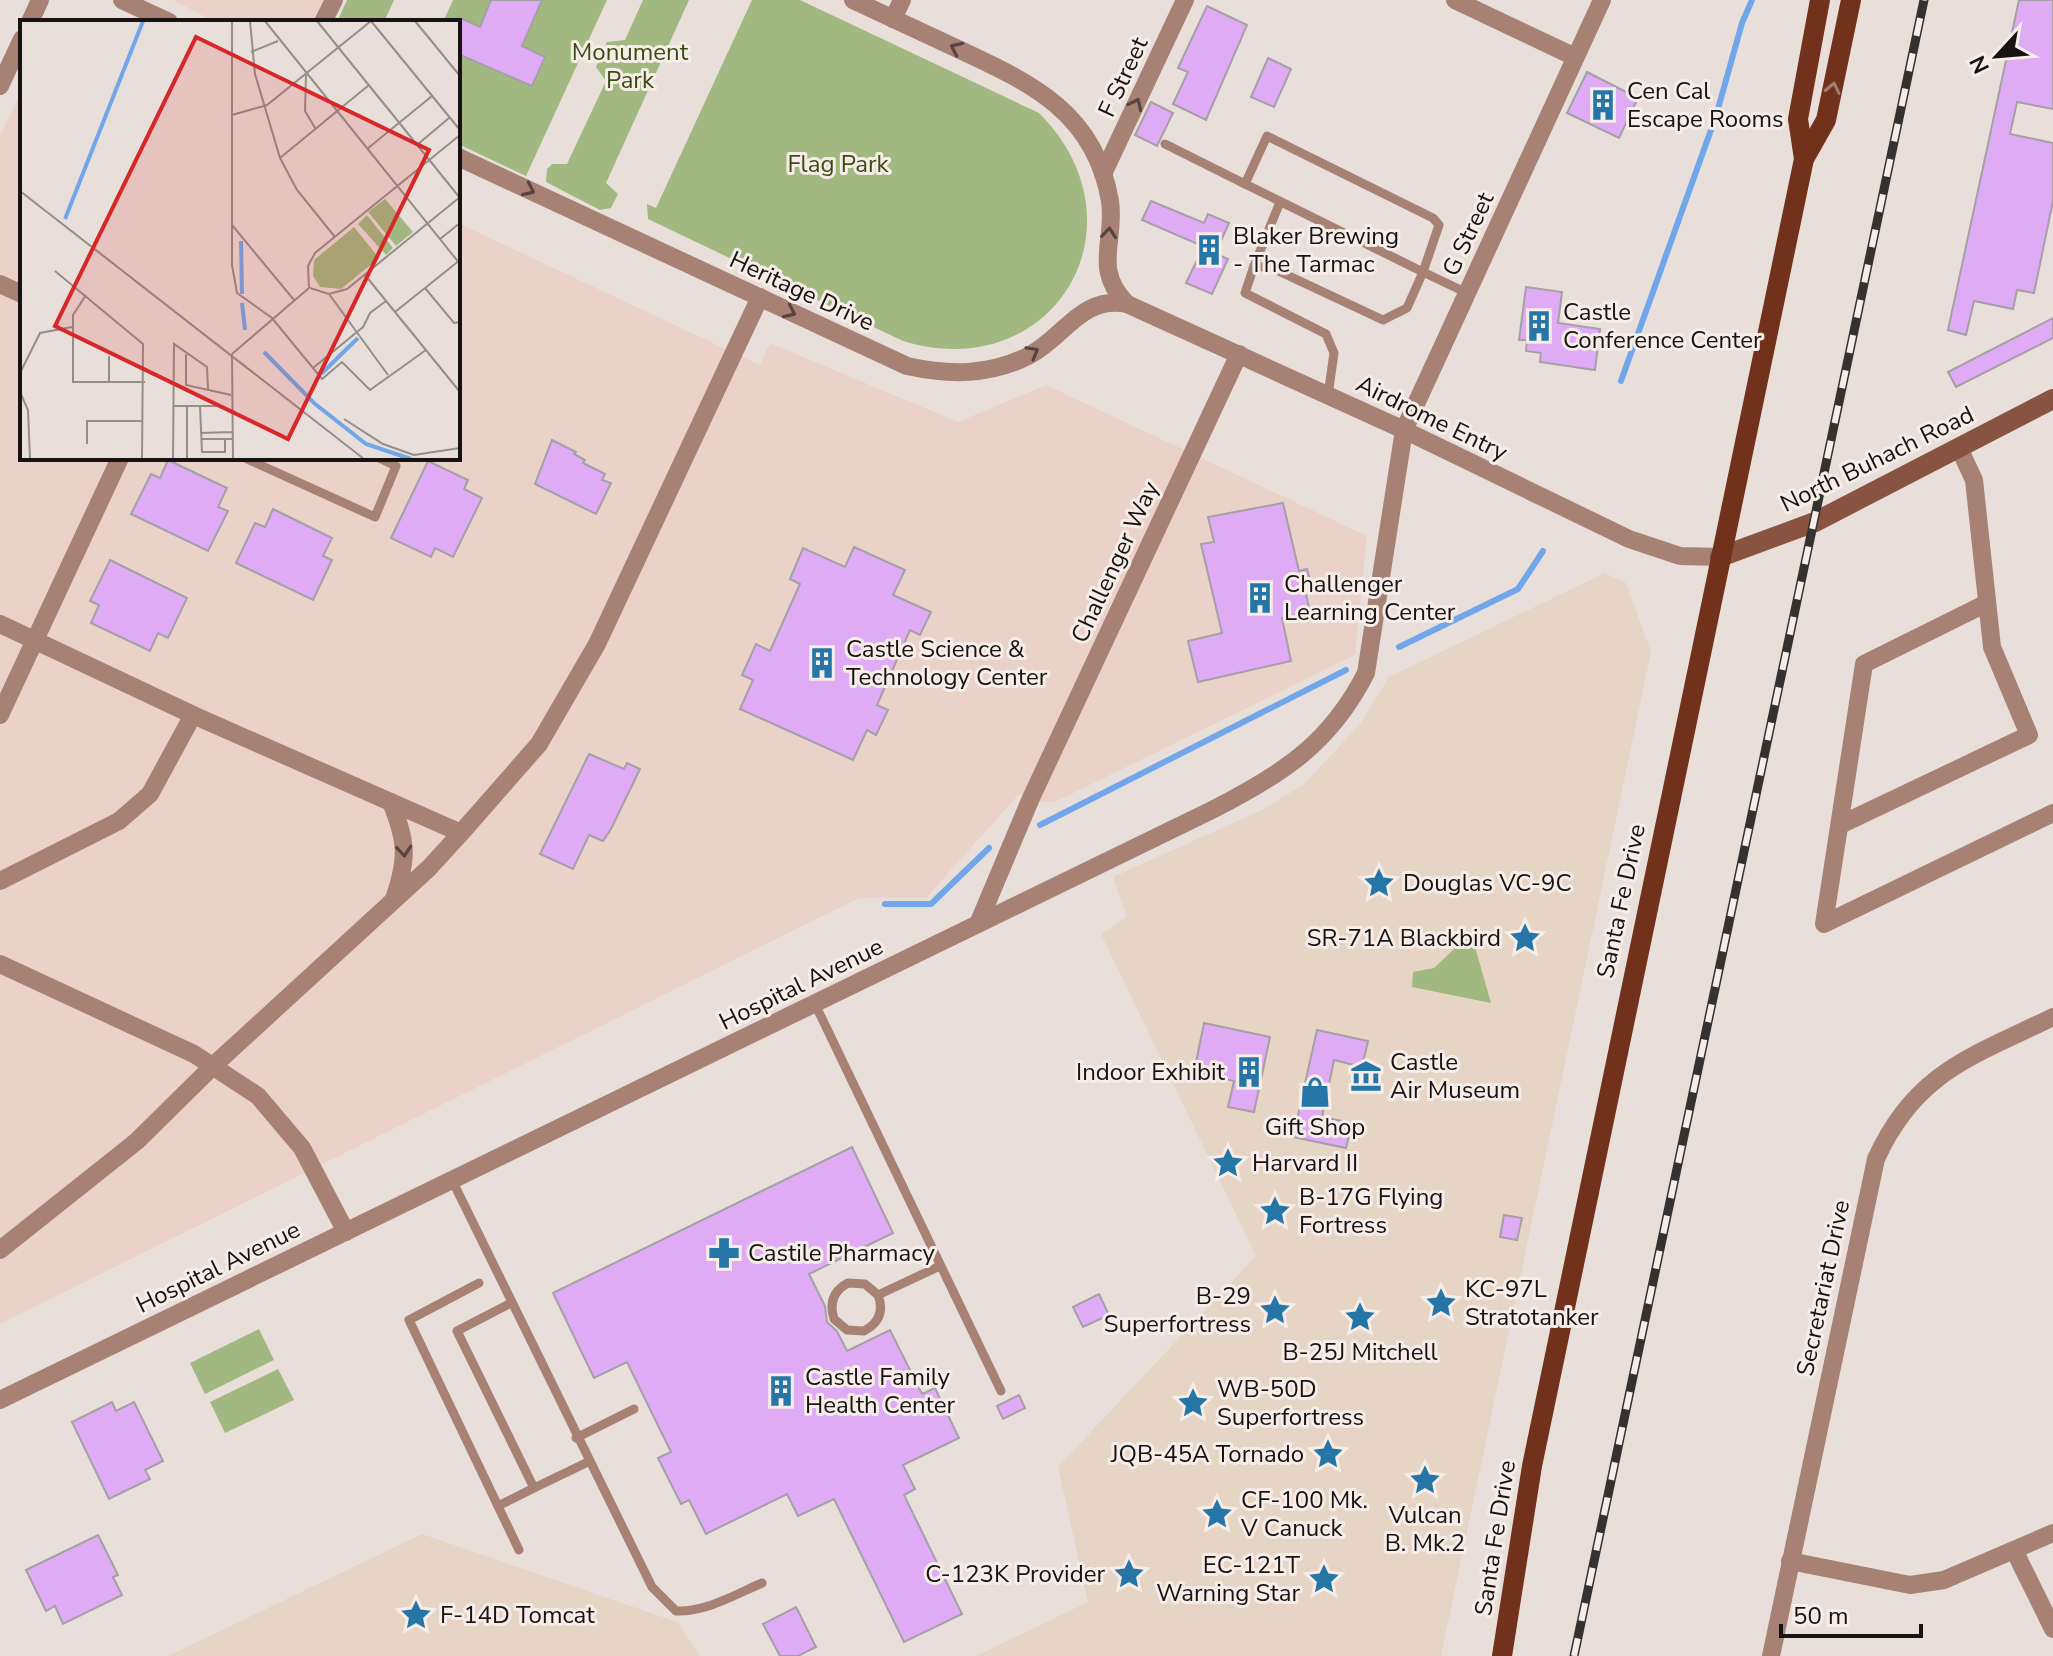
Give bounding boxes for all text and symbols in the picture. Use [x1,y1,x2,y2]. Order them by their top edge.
north arrow [1957,16,2037,96]
inset map [20,20,460,460]
street label: F Street [1091,31,1156,122]
park label: Monument Park [572,36,689,96]
one-way arrow [950,42,965,58]
text: N [1963,50,1997,78]
place label: Cen Cal Escape Rooms [1627,75,1784,135]
one-way arrow [1823,81,1840,95]
building icon: Cen Cal Escape Rooms [1586,88,1620,122]
one-way arrow [1126,97,1142,112]
park label: Flag Park [787,148,890,180]
one-way arrow [520,180,535,196]
street label: G Street [1435,186,1502,281]
place label: Blaker Brewing - The Tarmac [1233,220,1399,280]
one-way arrow [1101,226,1118,239]
building icon: Blaker Brewing - The Tarmac [1192,233,1226,267]
street label: Heritage Drive [724,243,880,339]
place label: Castle Conference Center [1563,296,1762,356]
one-way arrow [781,302,796,318]
building icon: Castle Conference Center [1522,309,1556,343]
one-way arrow [1024,346,1039,362]
street label: Airdrome Entry [1351,368,1513,469]
street label: North Buhach Road [1775,398,1979,520]
street label: Challenger Way [1064,476,1167,648]
place label: Challenger Learning Center [1284,568,1456,628]
building icon: Challenger Learning Center [1243,581,1277,615]
place label: Castle Science & Technology Center [846,633,1048,693]
building icon: Castle Science & Technology Center [805,646,839,680]
street label: Santa Fe Drive [1589,821,1653,981]
one-way arrow [396,845,413,858]
place icon: Douglas VC-9C [1362,866,1396,900]
place label: Douglas VC-9C [1403,867,1572,899]
place icon: SR-71A Blackbird [1508,921,1542,955]
place label: SR-71A Blackbird [1307,922,1501,954]
street label: Hospital Avenue [714,930,888,1038]
place label: Castle Air Museum [1390,1046,1520,1106]
building icon: Indoor Exhibit [1232,1055,1266,1089]
place label: Indoor Exhibit [1076,1056,1226,1088]
museum icon: Castle Air Museum [1349,1059,1383,1093]
shop icon: Gift Shop [1298,1075,1332,1109]
place label: Gift Shop [1265,1111,1365,1143]
place icon: Harvard II [1211,1146,1245,1180]
place label: Harvard II [1252,1147,1358,1179]
place label: B-17G Flying Fortress [1299,1181,1443,1241]
place icon: B-17G Flying Fortress [1258,1194,1292,1228]
street label: Secretariat Drive [1789,1197,1857,1379]
street label: Hospital Avenue [131,1213,305,1321]
pharmacy icon: Castile Pharmacy [707,1236,741,1270]
place label: Castile Pharmacy [748,1237,935,1269]
place label: KC-97L Stratotanker [1465,1273,1599,1333]
place label: B-29 Superfortress [1104,1280,1251,1340]
place icon: KC-97L Stratotanker [1424,1286,1458,1320]
place icon: B-29 Superfortress [1258,1293,1292,1327]
place icon: B-25J Mitchell [1343,1300,1377,1334]
place label: B-25J Mitchell [1282,1336,1438,1368]
place label: Castle Family Health Center [805,1361,956,1421]
place label: WB-50D Superfortress [1217,1373,1364,1433]
building icon: Castle Family Health Center [764,1374,798,1408]
place icon: WB-50D Superfortress [1176,1386,1210,1420]
place icon: JQB-45A Tornado [1311,1437,1345,1471]
place label: JQB-45A Tornado [1110,1438,1304,1470]
street label: Santa Fe Drive [1467,1458,1523,1618]
place icon: Vulcan B. Mk.2 [1408,1463,1442,1497]
place label: CF-100 Mk. V Canuck [1240,1484,1368,1544]
place icon: CF-100 Mk. V Canuck [1200,1497,1234,1531]
place label: Vulcan B. Mk.2 [1385,1499,1465,1559]
place label: EC-121T Warning Star [1156,1549,1301,1609]
place icon: C-123K Provider [1112,1557,1146,1591]
place label: C-123K Provider [925,1558,1105,1590]
place icon: EC-121T Warning Star [1307,1562,1341,1596]
scale bar [1781,1588,1921,1638]
place icon: F-14D Tomcat [399,1598,433,1632]
place label: F-14D Tomcat [440,1599,595,1631]
text: 50 m [1793,1600,1849,1632]

